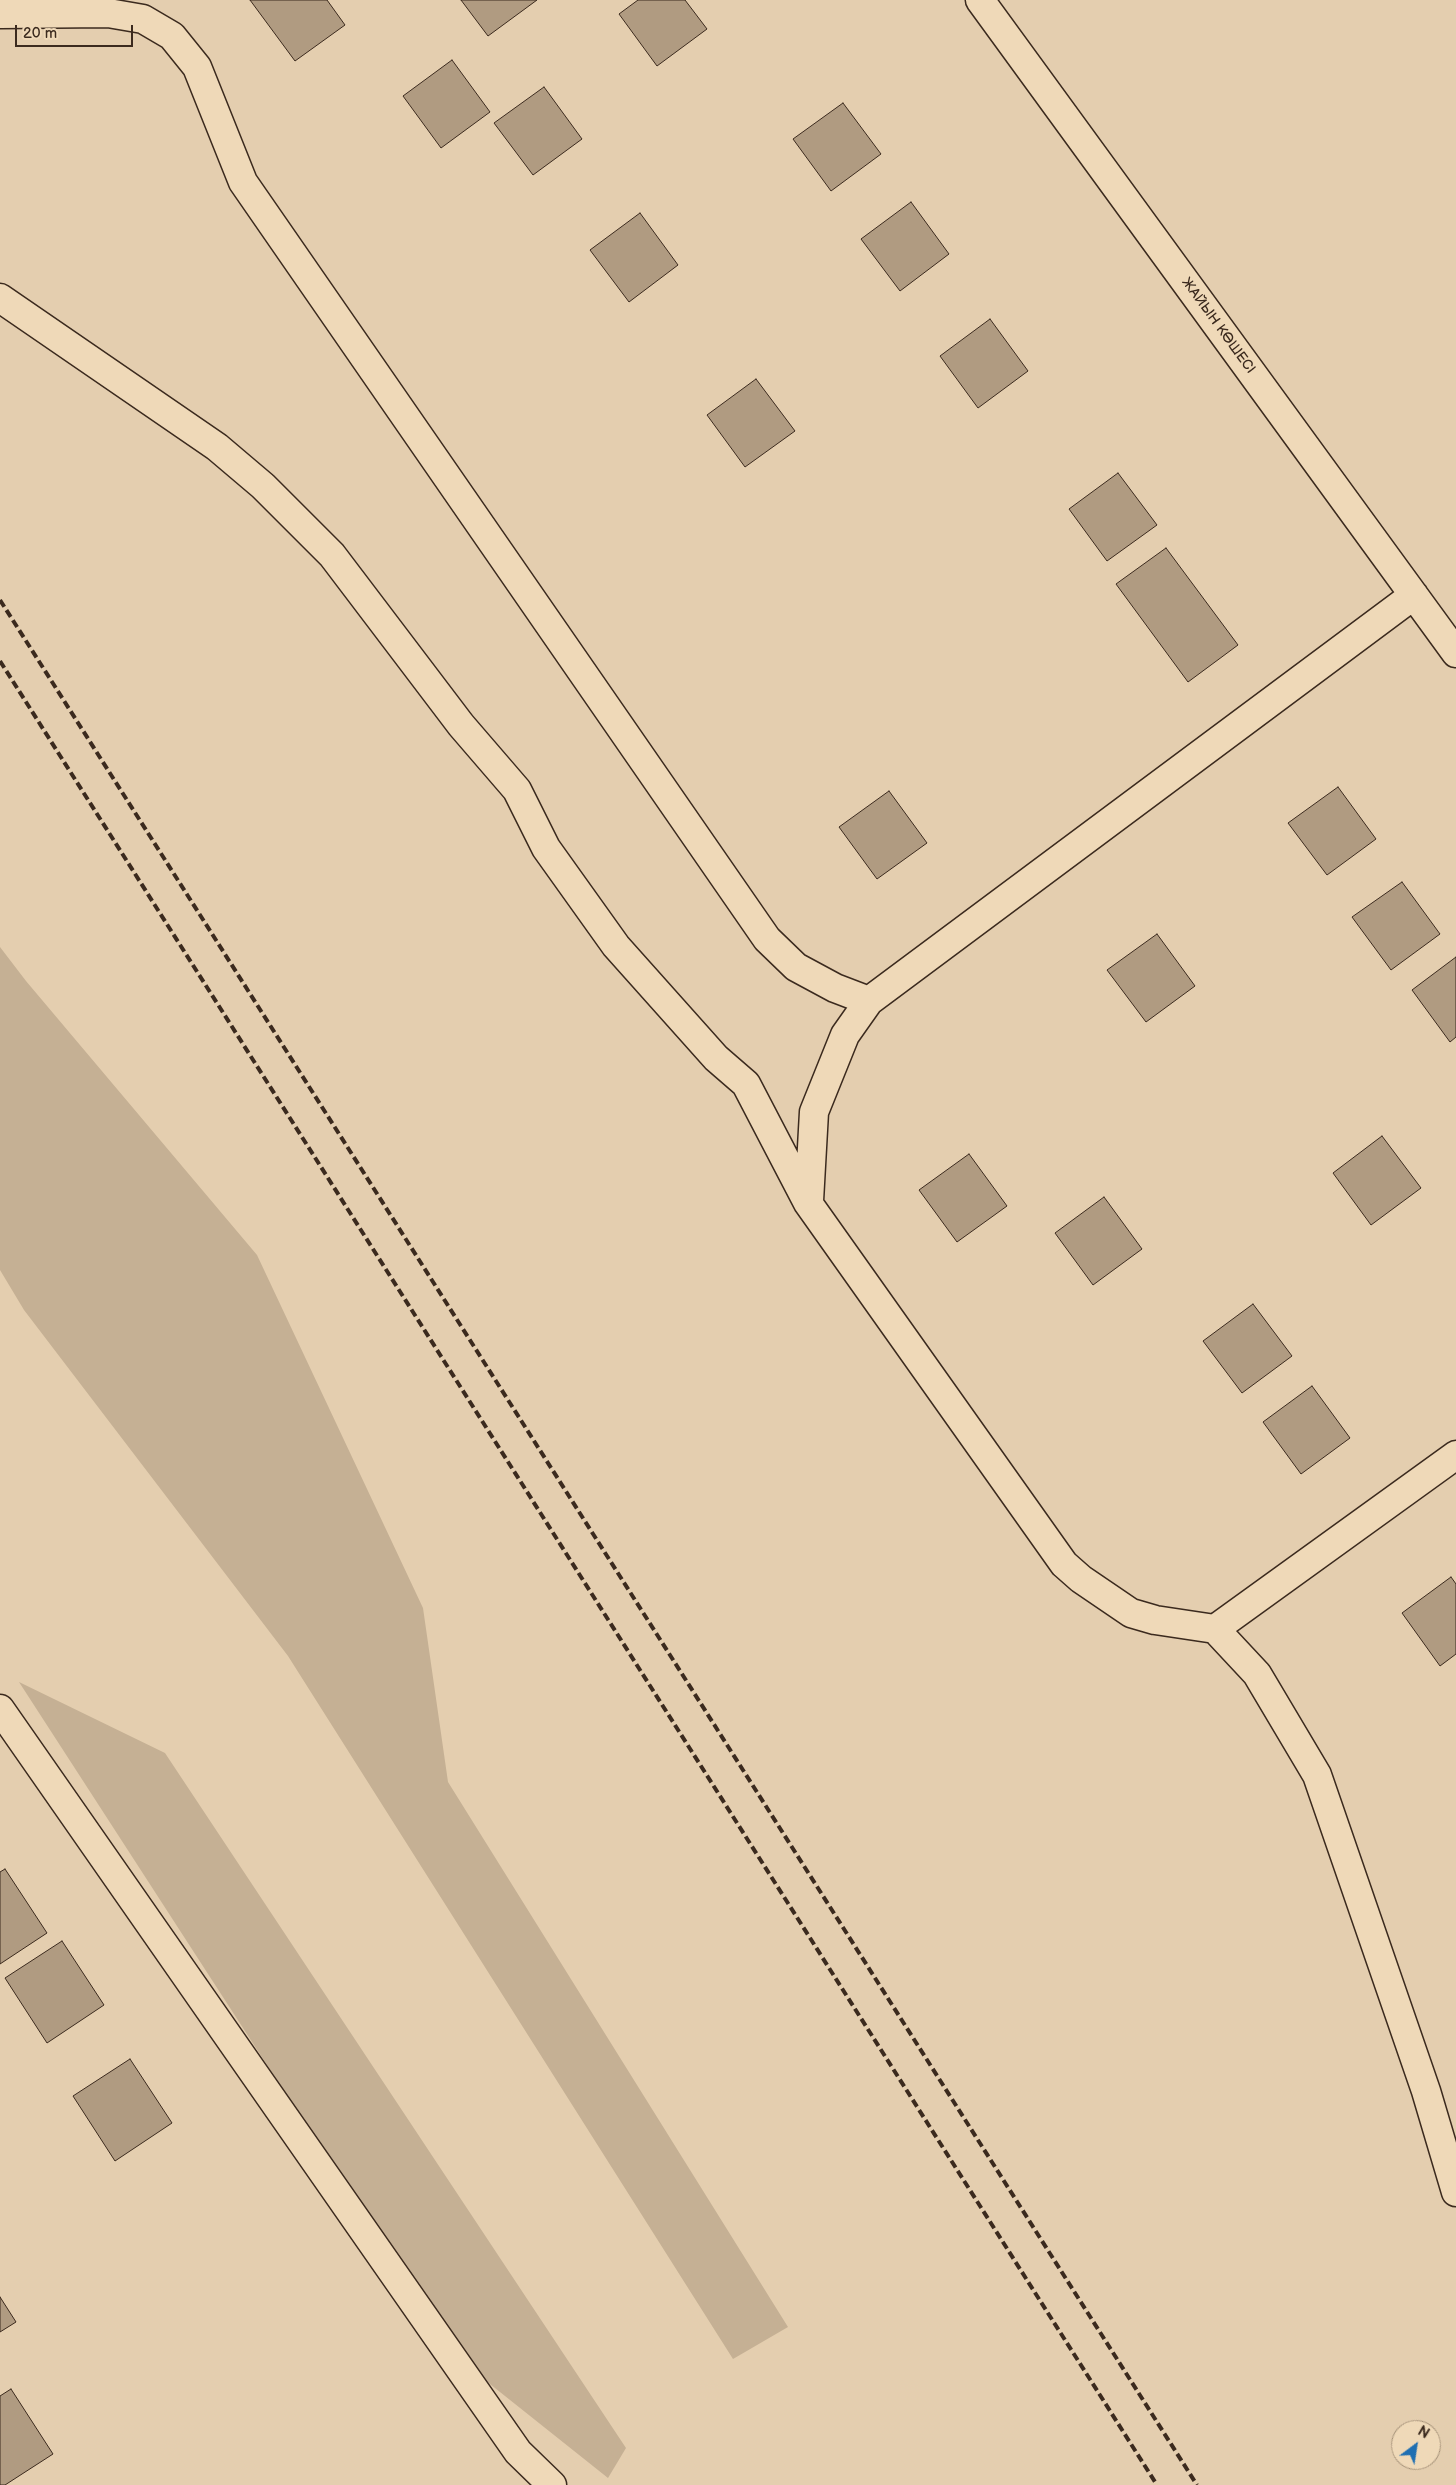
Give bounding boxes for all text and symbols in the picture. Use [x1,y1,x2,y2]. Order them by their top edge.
scale bar [18,15,135,47]
text: 20 m [23,24,57,43]
street label: ЖАЙЫН КӨШЕСІ [1178,275,1258,377]
north arrow [1391,2420,1441,2470]
text: N [1415,2423,1432,2443]

